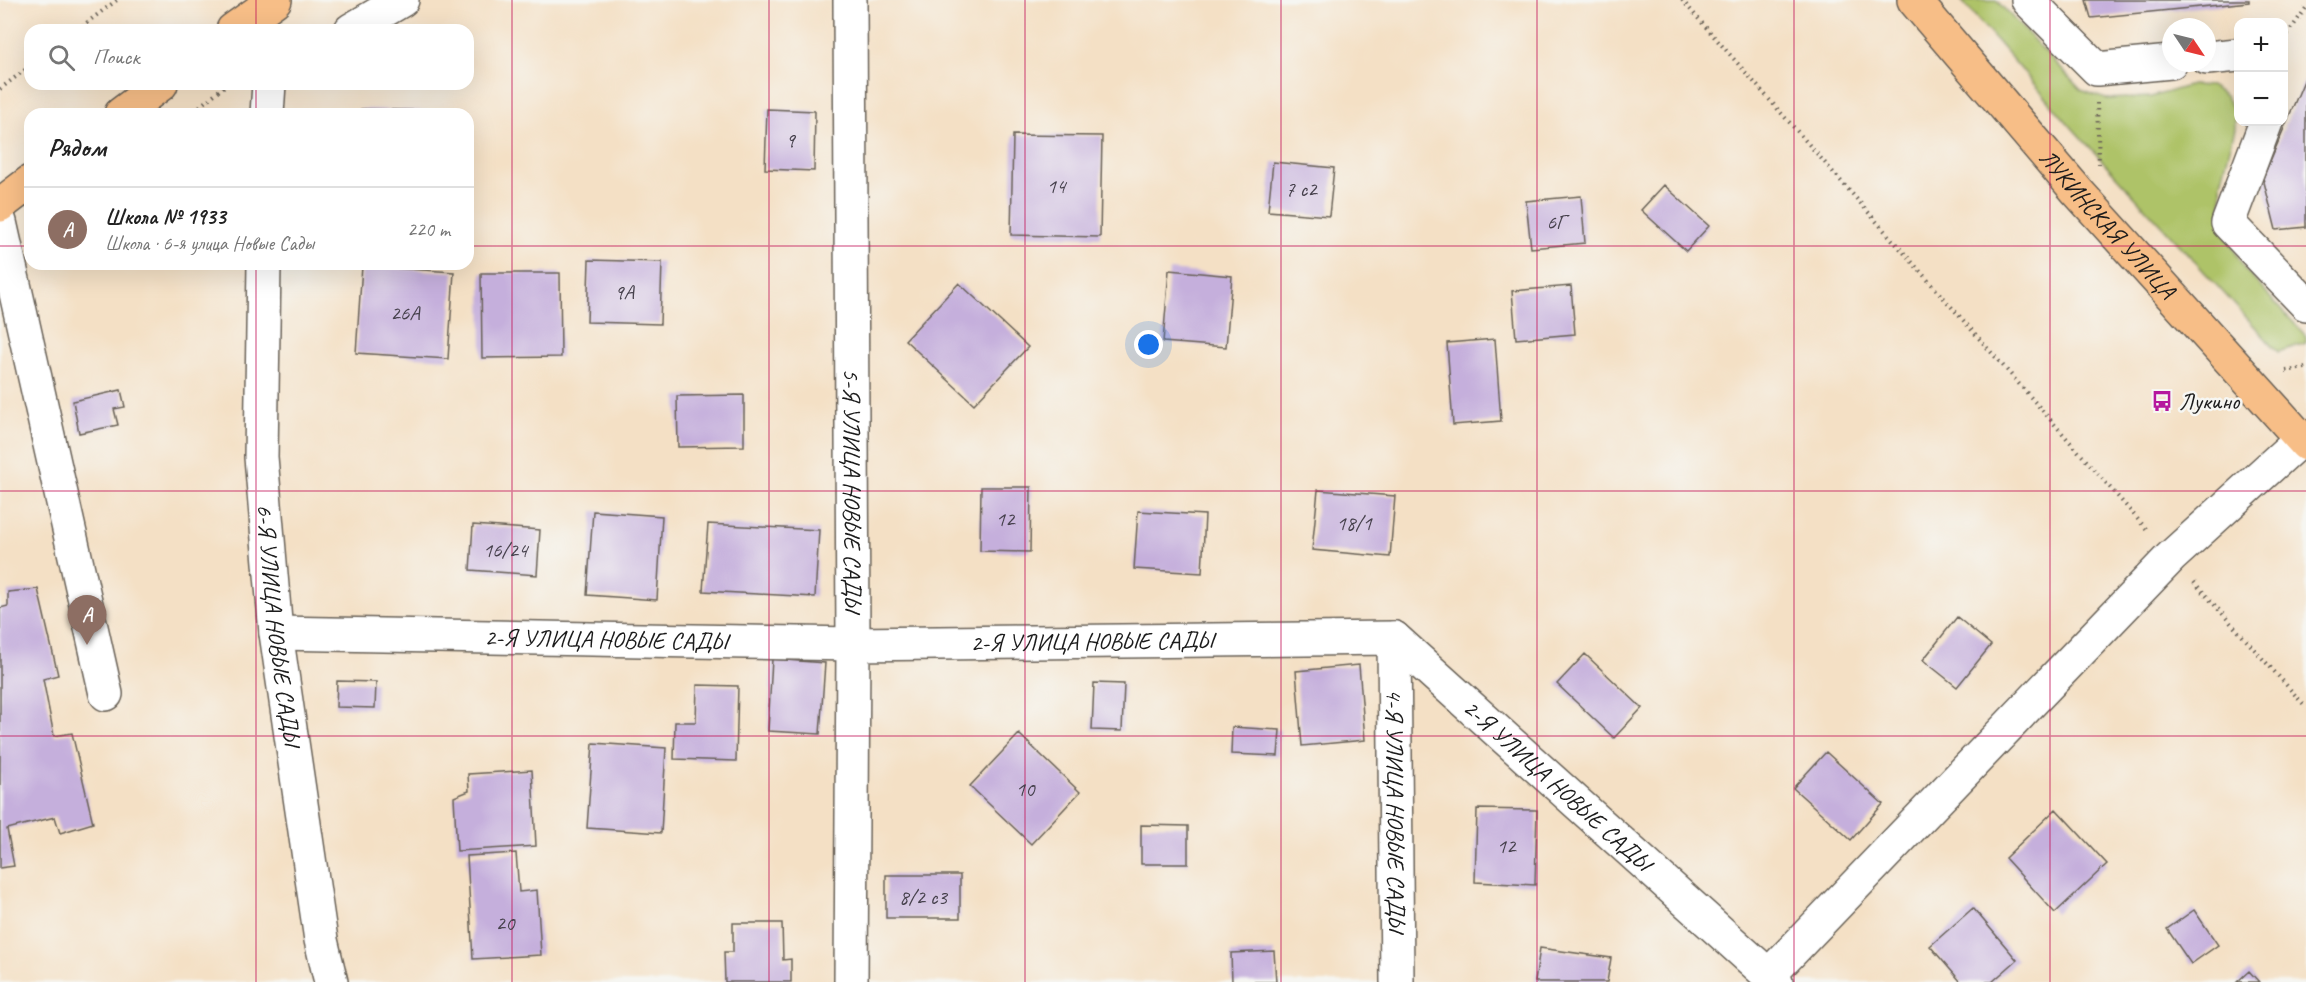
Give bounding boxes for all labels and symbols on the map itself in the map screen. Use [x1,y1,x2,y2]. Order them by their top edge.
north arrow [2162,18,2216,72]
house number: 9 [785,127,796,153]
street label: ЛУКИНСКАЯ УЛИЦА [2033,143,2183,306]
house number: 14 [1047,173,1068,199]
house number: 7 с2 [1285,176,1318,202]
house number: 6Г [1546,209,1570,235]
house number: 9А [614,279,635,305]
house number: 26А [390,300,421,326]
your location [1134,330,1163,359]
street label: 5-Я УЛИЦА НОВЫЕ САДЫ [837,368,868,616]
place label: Лукино [2179,386,2241,416]
bus stop icon: Лукино [2150,389,2174,413]
street label: 6-Я УЛИЦА НОВЫЕ САДЫ [250,503,308,752]
house number: 12 [996,506,1016,532]
house number: 18/1 [1336,510,1373,536]
house number: 16/24 [483,537,530,563]
pin: A [68,596,106,645]
street label: 2-Я УЛИЦА НОВЫЕ САДЫ [484,622,732,657]
street label: 2-Я УЛИЦА НОВЫЕ САДЫ [970,625,1218,658]
street label: 4-Я УЛИЦА НОВЫЕ САДЫ [1379,688,1412,936]
street label: 2-Я УЛИЦА НОВЫЕ САДЫ [1457,693,1661,880]
house number: 10 [1016,776,1036,802]
house number: 12 [1497,833,1517,859]
house number: 8/2 с3 [899,884,948,910]
house number: 20 [496,910,516,936]

